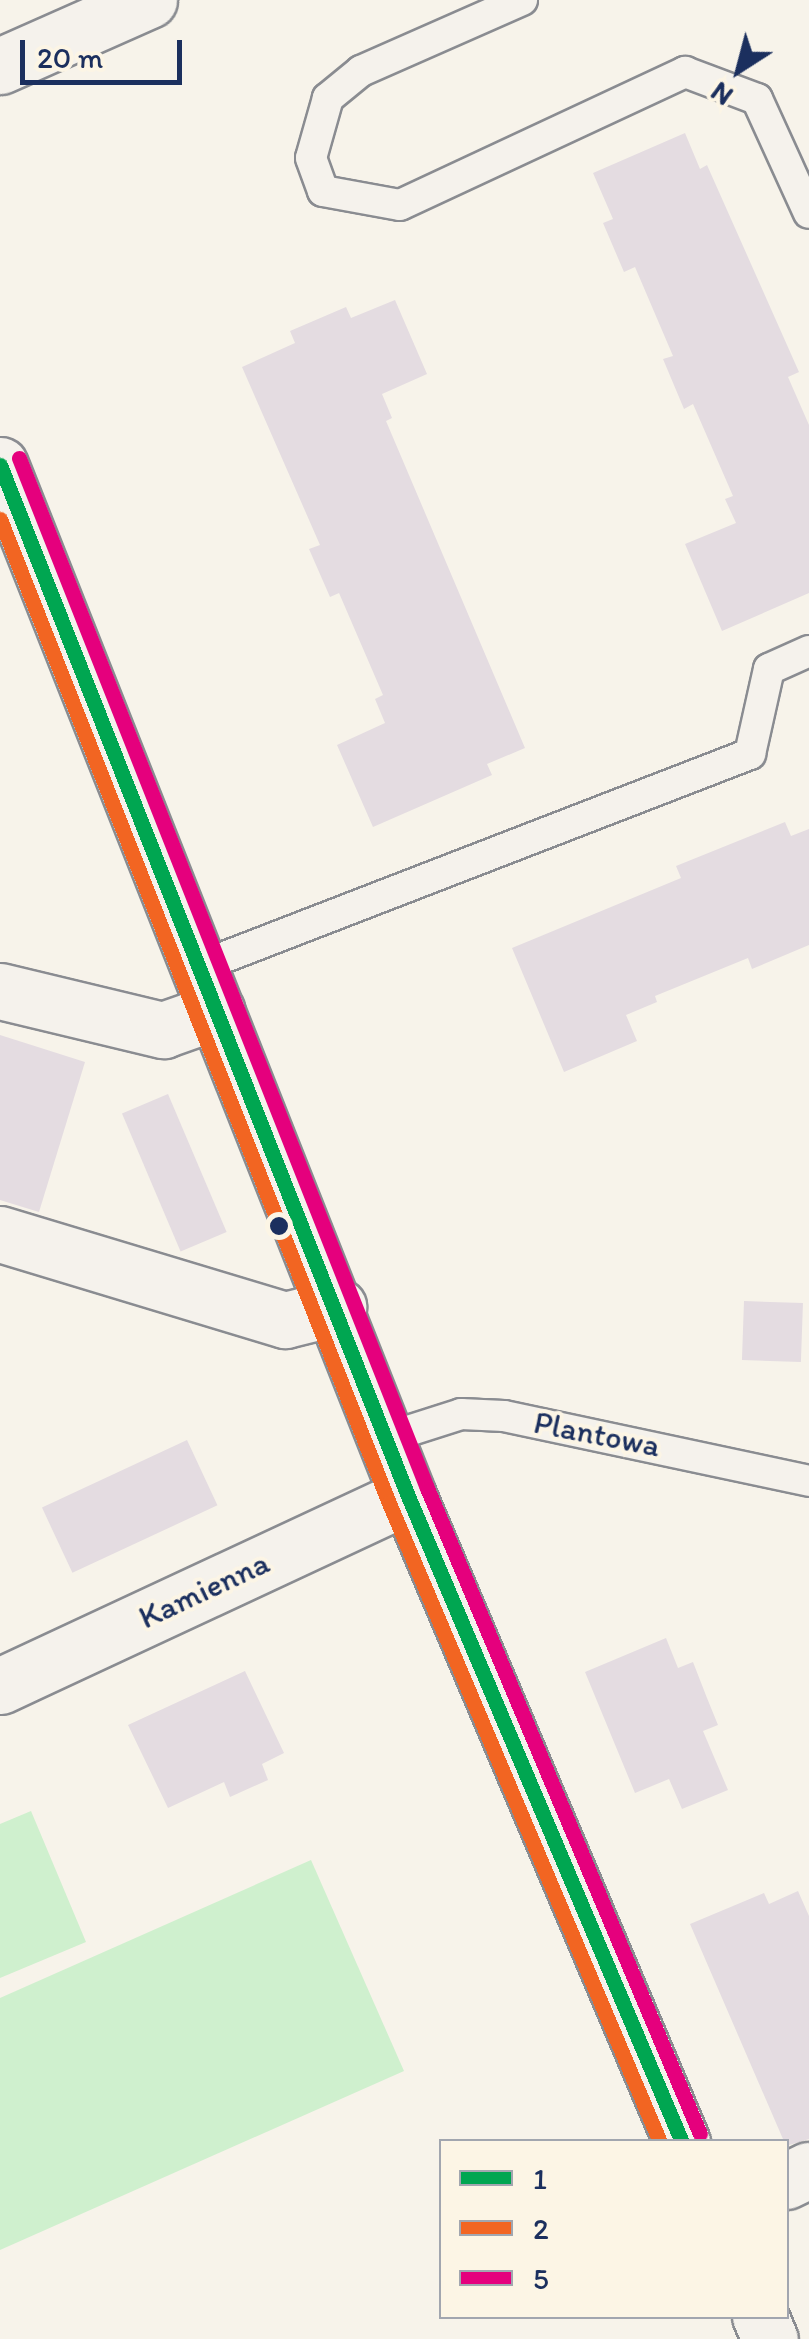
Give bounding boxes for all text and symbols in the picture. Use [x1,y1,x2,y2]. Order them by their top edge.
scale bar [25,20,188,82]
north arrow [689,20,789,120]
text: 20 m [37,39,103,76]
text: N [704,75,739,114]
unlabelled marker [269,1216,289,1236]
street label: Plantowa [531,1403,663,1465]
street label: Kamienna [133,1543,275,1637]
legend [439,2139,789,2319]
text: 1 [533,2160,547,2197]
text: 2 [533,2210,549,2247]
text: 5 [533,2260,549,2297]

